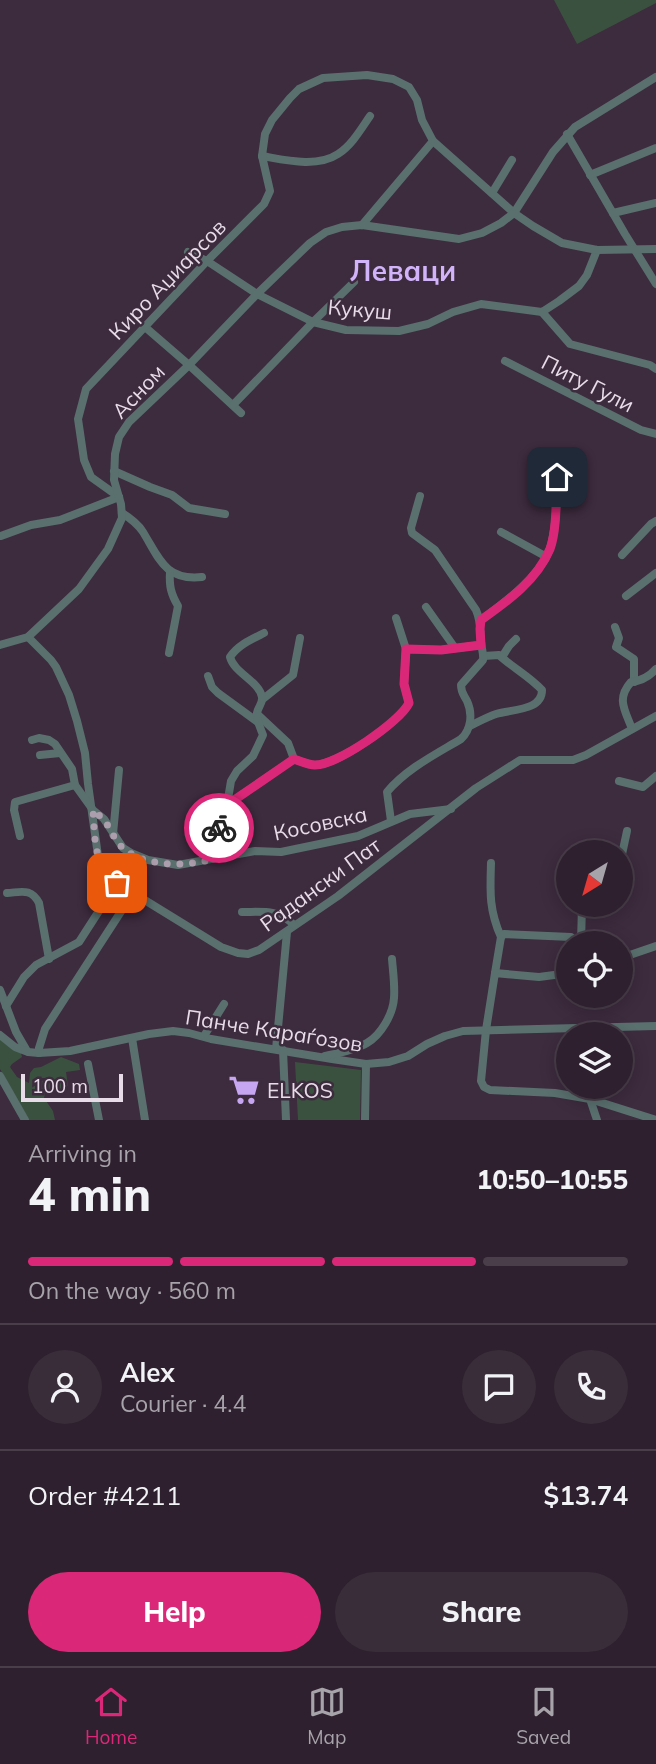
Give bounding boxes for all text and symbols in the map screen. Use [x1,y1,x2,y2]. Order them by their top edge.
street label: Киро Аџиарсов [103,213,231,345]
district label: Леваци [350,253,456,288]
street label: Кукуш [327,293,393,325]
street label: Питу Гули [537,349,639,417]
street label: Асном [106,359,170,423]
pin [527,447,587,507]
icon: home [538,458,576,496]
courier [184,793,254,863]
street label: Косовска [271,800,369,846]
icon: bike [200,809,238,847]
street label: Радански Пат [255,831,386,936]
north arrow [556,840,634,917]
map controls [556,840,633,1099]
pin [87,853,147,913]
icon: bag [98,864,136,902]
button: locate [556,931,633,1008]
street label: Панче Караѓозов [184,1003,364,1057]
button: layers [556,1022,633,1099]
scale bar [21,1071,122,1103]
supermarket icon: ELKOS [227,1073,261,1107]
text: 100 m [32,1074,88,1098]
place label: ELKOS [267,1077,333,1103]
text: Arriving in [28,1139,137,1168]
text: 10:50–10:55 [477,1163,628,1196]
text: 4 min [28,1165,151,1223]
text: On the way · 560 m [28,1276,236,1305]
button: person [28,1350,102,1424]
button: chat [462,1350,536,1424]
button: phone [554,1350,628,1424]
text: Alex [120,1356,175,1389]
text: Courier · 4.4 [120,1389,246,1418]
text: Order #4211 [28,1479,181,1512]
text: $13.74 [544,1479,628,1512]
button: Help [28,1572,321,1652]
button: Share [335,1572,628,1652]
tab: Home [85,1683,137,1749]
tab: Map [307,1683,346,1749]
tab: Saved [516,1683,571,1749]

